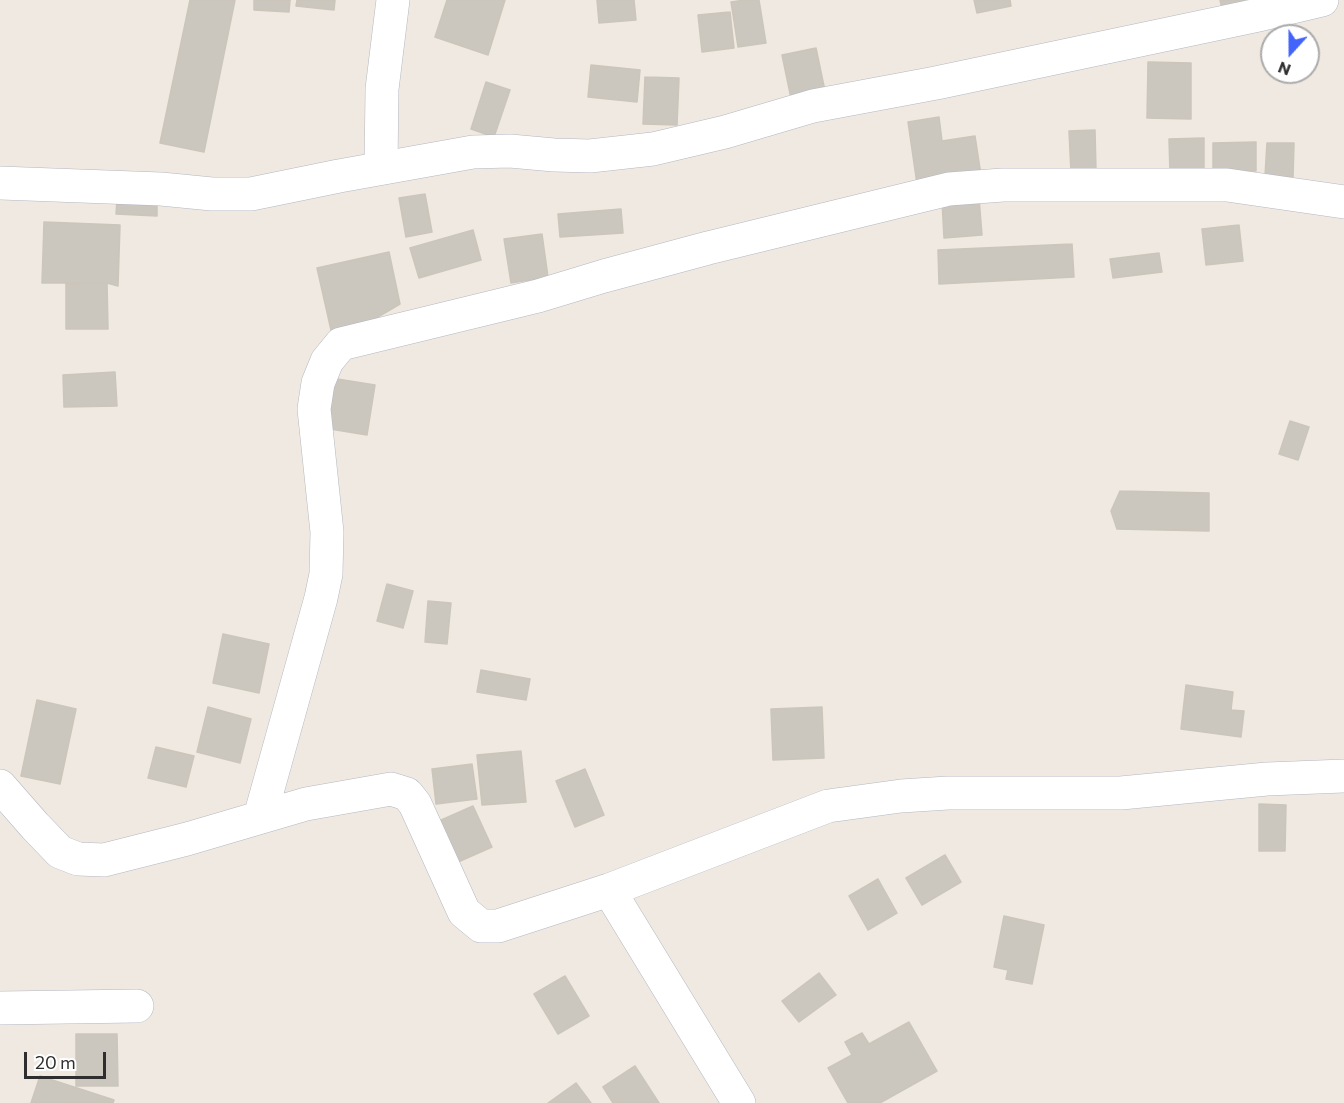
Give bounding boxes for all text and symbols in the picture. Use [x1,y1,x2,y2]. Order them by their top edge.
north arrow [1260,24,1320,84]
text: N [1275,58,1293,80]
scale bar [27,1040,110,1078]
text: 20 m [35,1051,76,1073]

